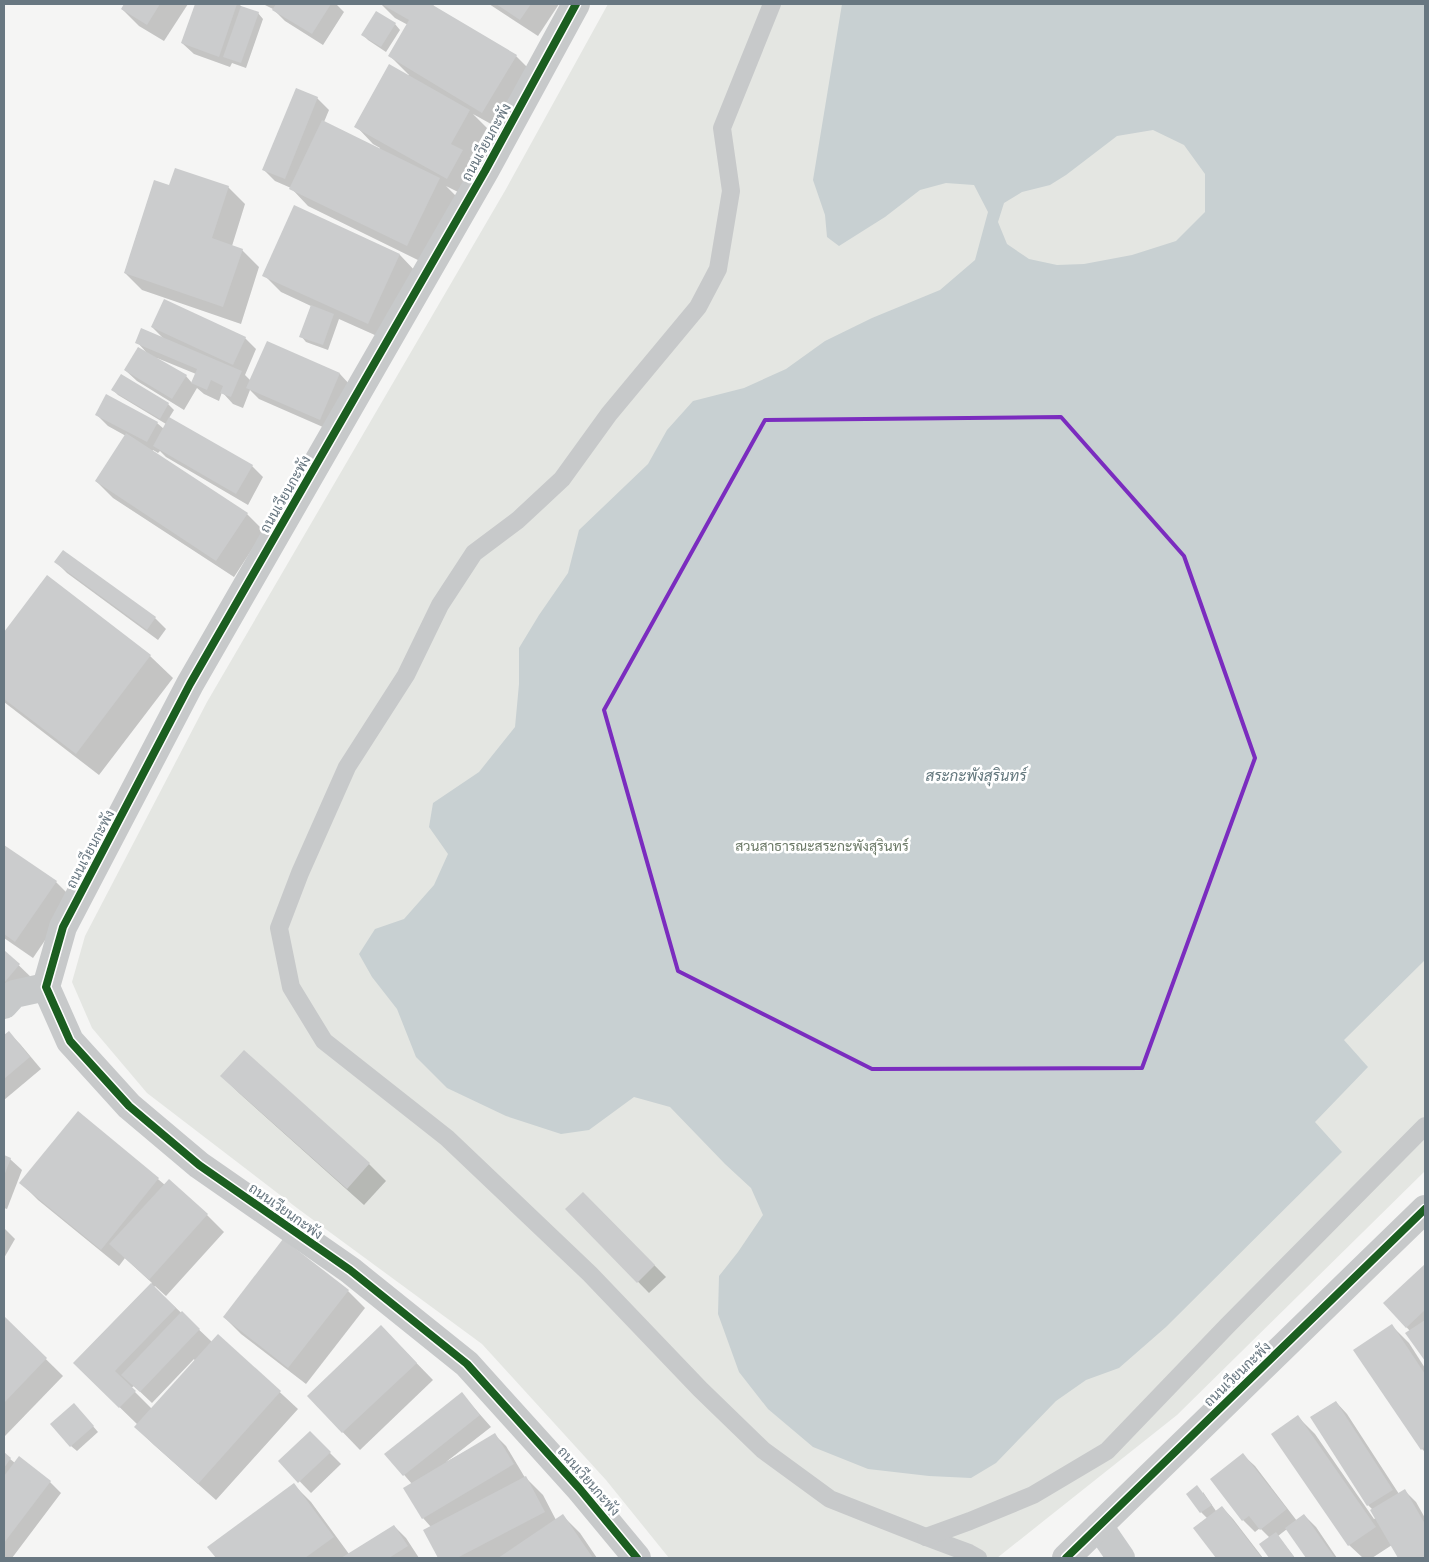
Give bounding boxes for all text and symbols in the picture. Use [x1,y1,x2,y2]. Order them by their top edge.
street label: ถนนเวียนกะพัง [457,100,516,185]
street label: ถนนเวียนกะพัง [256,452,315,536]
water label: สระกะพังสุรินทร์ [926,766,1028,787]
street label: ถนนเวียนกะพัง [62,807,119,892]
park label: สวนสาธารณะสระกะพังสุรินทร์ [735,837,909,856]
street label: ถนนเวียนกะพัง [245,1179,327,1244]
street label: ถนนเวียนกะพัง [1200,1338,1275,1411]
street label: ถนนเวียนกะพัง [553,1442,624,1520]

